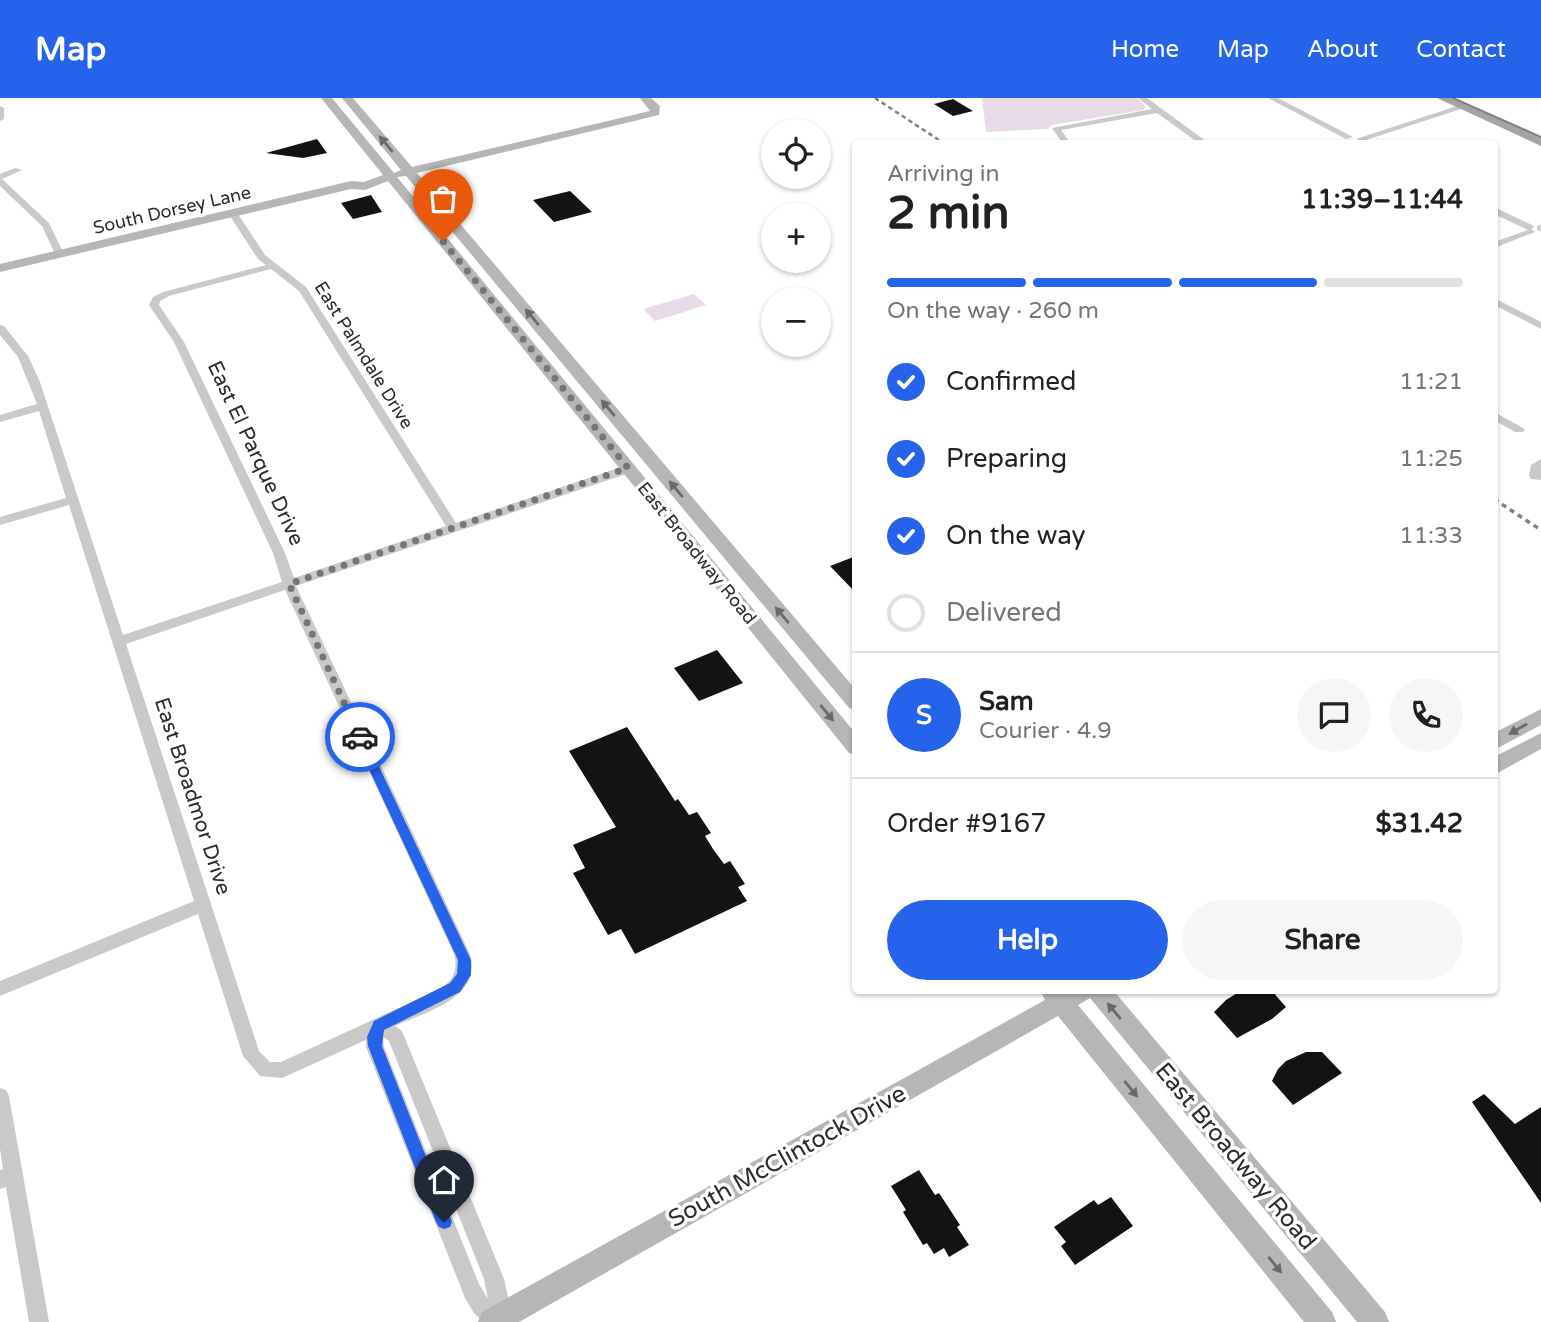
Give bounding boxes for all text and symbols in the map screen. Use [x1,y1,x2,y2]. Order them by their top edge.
text: Map [35,30,106,69]
text: Home [1111,35,1179,64]
text: Map [1217,35,1269,64]
text: About [1307,35,1378,64]
text: Contact [1416,35,1506,64]
map controls [761,119,831,357]
button: locate [761,119,831,189]
one-way arrow [378,135,393,153]
text: Arriving in [887,160,1000,188]
pin [413,169,473,241]
icon: bag [424,180,462,218]
street label: South Dorsey Lane [91,181,253,239]
text: 11:39–11:44 [1301,184,1463,215]
text: 2 min [887,186,1010,241]
button: + [761,203,831,273]
street label: East Palmdale Drive [310,277,418,433]
button: − [761,287,831,357]
text: On the way · 260 m [887,297,1099,325]
one-way arrow [525,309,540,326]
street label: East El Parque Drive [202,357,309,550]
icon: check [887,363,925,401]
text: Confirmed [946,366,1076,397]
text: 11:21 [1399,368,1463,396]
one-way arrow [601,400,616,417]
icon: check [887,440,925,478]
text: Preparing [946,443,1067,474]
text: 11:25 [1399,445,1463,473]
street label: East Broadway Road [633,477,761,629]
one-way arrow [669,481,684,498]
icon: check [887,517,925,555]
text: On the way [946,520,1086,551]
text: 11:33 [1399,522,1463,550]
text: Delivered [946,597,1062,628]
one-way arrow [774,607,789,625]
button: chat [1297,678,1371,752]
button: phone [1389,678,1463,752]
text: Sam [979,686,1034,717]
street label: East Broadmor Drive [149,694,236,898]
text: S [916,700,932,731]
courier [325,702,395,772]
one-way arrow [820,704,835,722]
text: Courier · 4.9 [979,717,1112,745]
icon: car [341,718,379,756]
one-way arrow [1508,723,1527,735]
text: Order #9167 [887,808,1047,839]
text: $31.42 [1375,808,1463,839]
button: Help [887,900,1168,980]
button: Share [1182,900,1463,980]
one-way arrow [1107,1002,1122,1020]
street label: East Broadway Road [1149,1057,1322,1256]
street label: South McClintock Drive [663,1079,911,1234]
one-way arrow [1123,1080,1138,1097]
pin [414,1150,474,1222]
icon: home [425,1161,463,1199]
one-way arrow [1268,1255,1283,1273]

